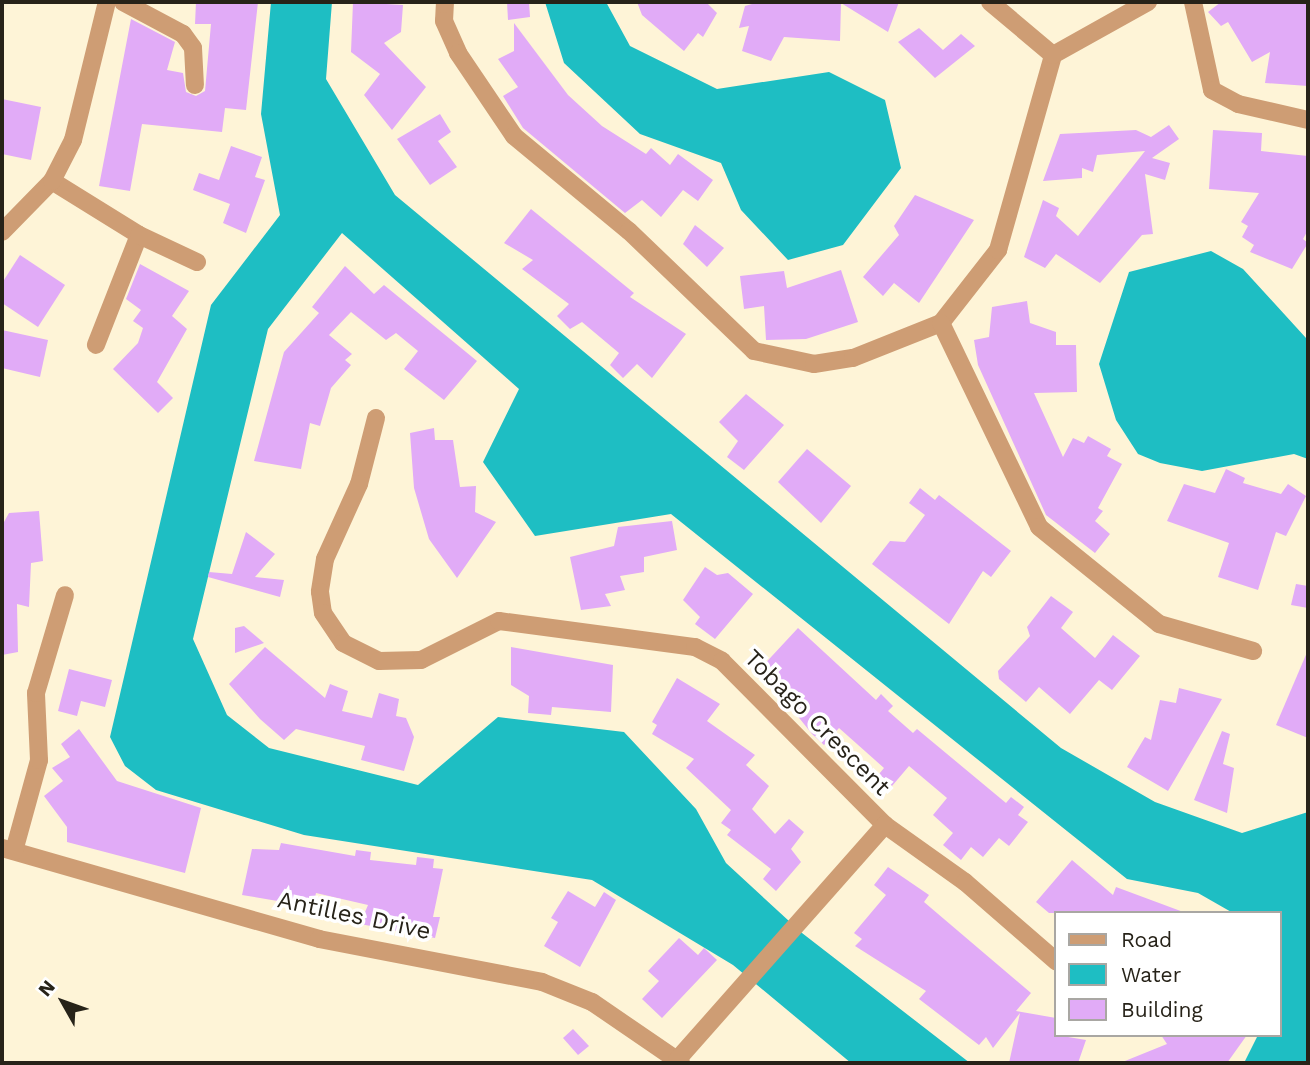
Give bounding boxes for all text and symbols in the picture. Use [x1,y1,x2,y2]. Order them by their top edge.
street label: Tobago Crescent [738,644,896,802]
street label: Antilles Drive [275,886,433,946]
legend [1054,911,1282,1037]
text: Road [1121,927,1172,952]
text: Water [1121,962,1181,987]
north arrow [28,967,98,1037]
text: N [33,975,60,1001]
text: Building [1121,997,1203,1022]

